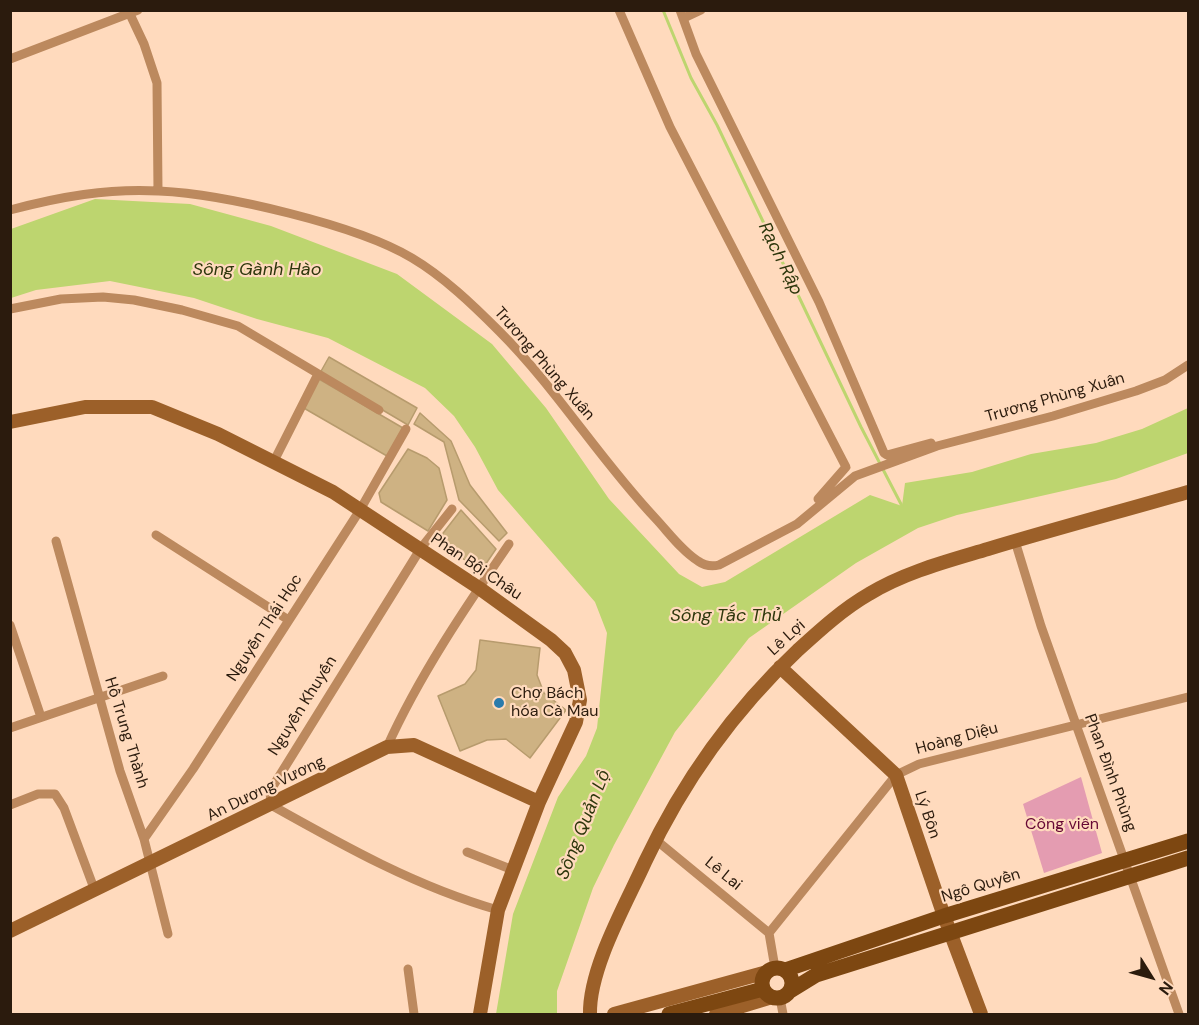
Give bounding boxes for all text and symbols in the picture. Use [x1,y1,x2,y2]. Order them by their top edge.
water label: Rạch Rập [753,219,807,299]
water label: Sông Gành Hào [193,259,321,281]
street label: Trương Phùng Xuân [490,303,598,425]
street label: Trương Phùng Xuân [983,369,1127,427]
street label: Phan Bội Châu [427,529,525,605]
street label: Nguyễn Thái Học [223,571,307,685]
water label: Sông Tắc Thủ [670,605,782,627]
street label: Lê Lợi [764,616,810,660]
street label: Nguyễn Khuyến [265,653,341,759]
street label: Hồ Trung Thành [100,675,152,791]
place label: Chợ Bách hóa Cà Mau [511,684,598,722]
marker: Chợ Bách hóa Cà Mau [492,696,506,710]
street label: Phan Đình Phùng [1080,711,1140,835]
street label: Hoàng Diệu [914,719,1000,759]
street label: An Dương Vương [204,752,328,826]
water label: Sông Quản Lộ [552,767,616,883]
street label: Lý Bôn [910,789,944,841]
park label: Công viên [1025,815,1099,835]
street label: Lê Lai [700,853,746,895]
street label: Ngô Quyền [939,865,1023,907]
north arrow [1121,947,1181,1007]
text: N [1154,977,1178,999]

